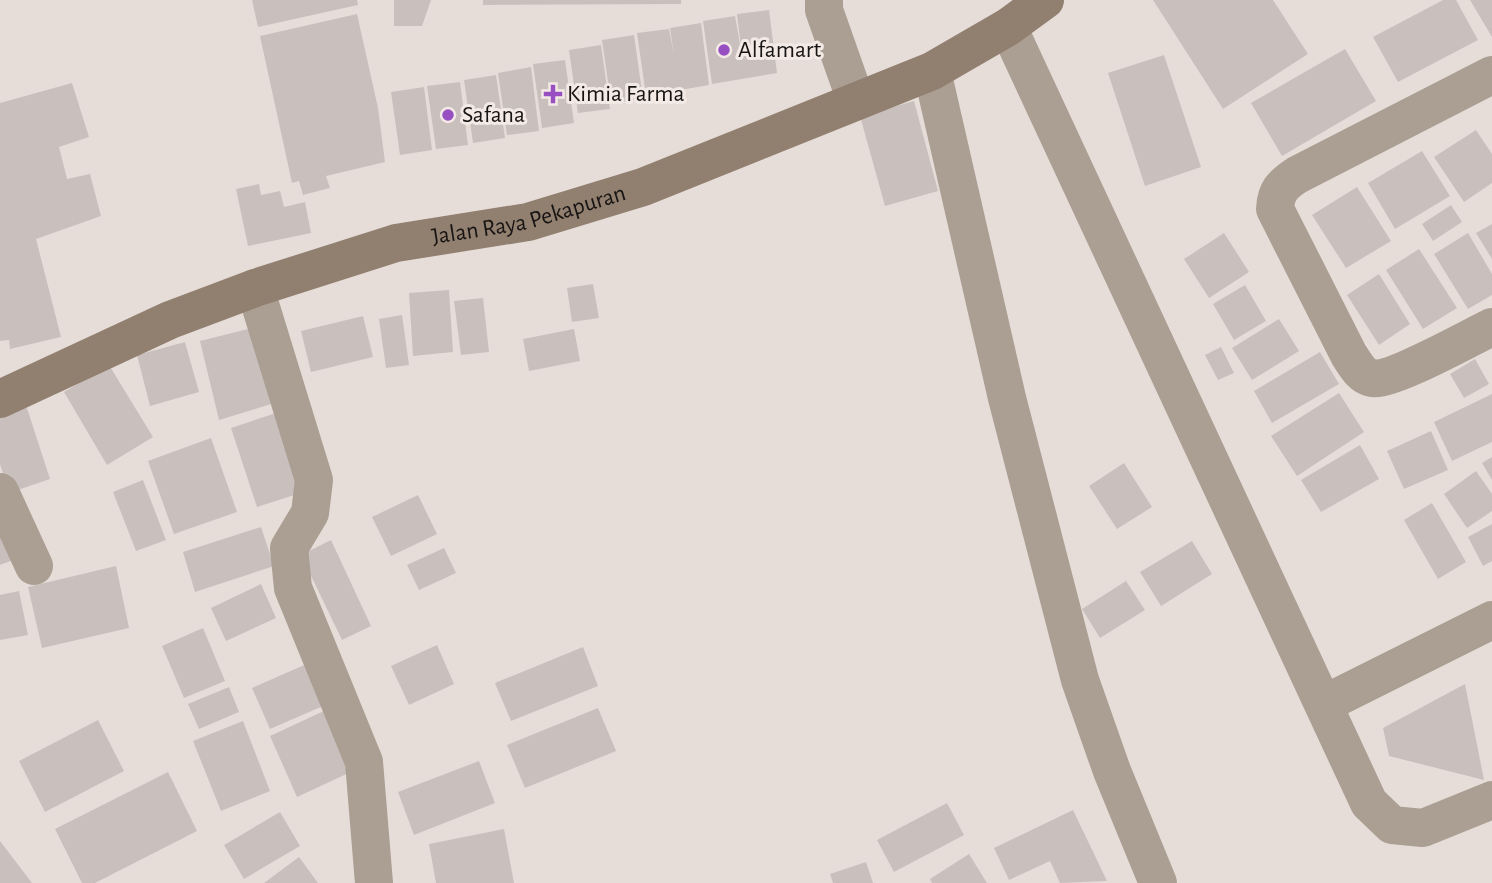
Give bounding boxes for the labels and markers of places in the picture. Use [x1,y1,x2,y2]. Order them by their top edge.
place label: Alfamart [738,38,821,62]
marker: Alfamart [716,42,732,58]
place label: Kimia Farma [567,82,685,106]
marker: Kimia Farma [545,86,561,102]
place label: Safana [462,103,525,127]
marker: Safana [440,107,456,123]

